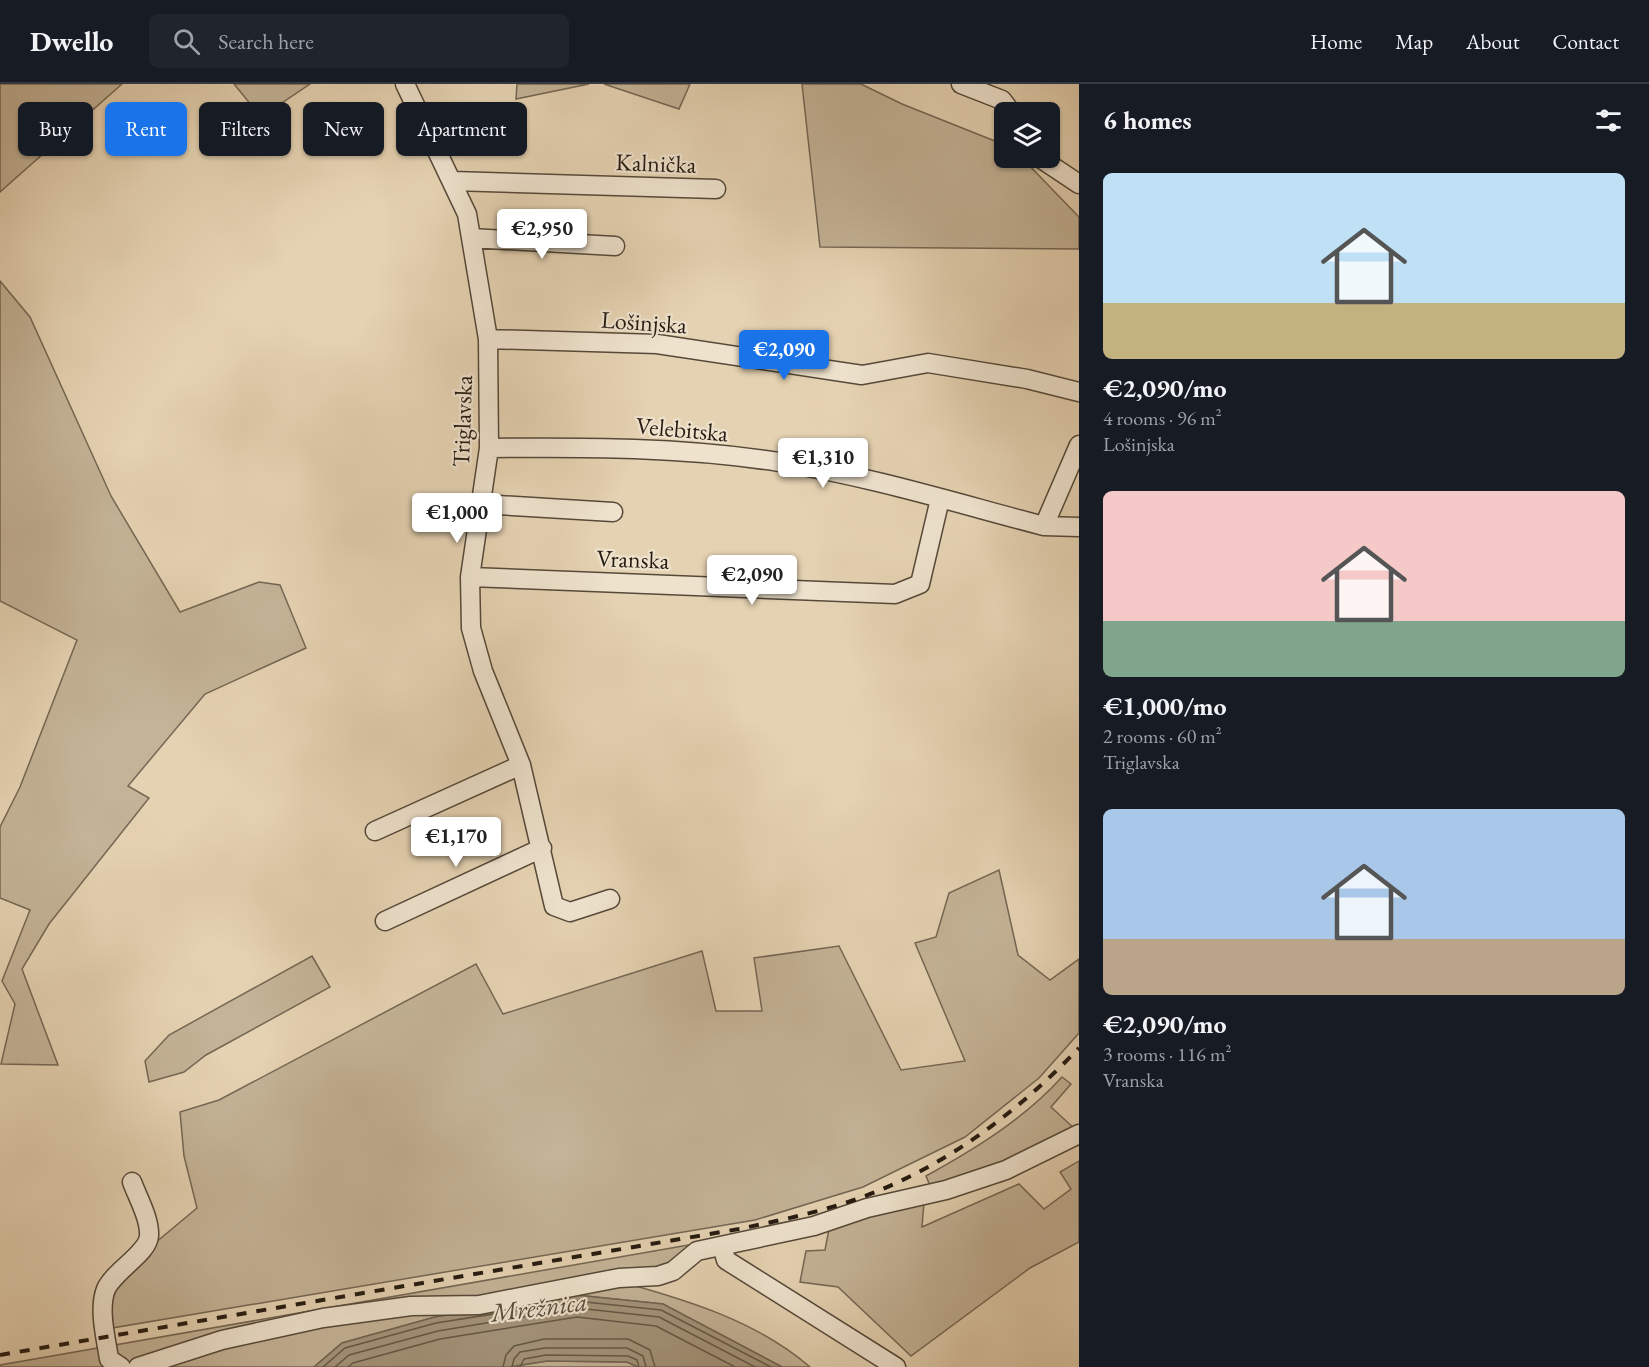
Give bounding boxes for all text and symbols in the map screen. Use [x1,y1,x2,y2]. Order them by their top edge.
search box [149,14,569,68]
text: Dwello [30,23,113,59]
icon: search [170,25,203,58]
text: Search here [218,27,314,56]
text: Home [1310,28,1362,55]
text: Map [1395,28,1433,55]
text: About [1466,28,1519,55]
text: Contact [1552,28,1619,55]
chip: Buy [18,102,93,156]
chip: Rent [105,102,187,156]
chip: Filters [199,102,291,156]
chip: New [303,102,384,156]
chip: Apartment [396,102,527,156]
map controls [994,102,1060,168]
button: layers [994,102,1060,168]
text: 6 homes [1103,103,1192,137]
icon: filters [1592,104,1625,137]
street label: Kalnička [615,146,697,180]
pin: €2,950 [493,209,591,260]
icon: home [1310,212,1418,320]
text: €2,950 [511,215,573,241]
street label: Lošinjska [600,304,688,340]
pin: €2,090 [735,330,833,381]
text: €2,090 [753,336,815,362]
text: €2,090/mo [1103,371,1227,405]
street label: Triglavska [445,374,479,467]
text: 4 rooms · 96 m² [1103,405,1222,431]
street label: Velebitska [635,410,730,449]
text: Lošinjska [1103,431,1175,457]
pin: €1,310 [774,438,872,489]
text: €1,310 [792,444,854,470]
pin: €1,000 [408,493,506,544]
text: €1,000 [426,499,488,525]
icon: home [1310,530,1418,638]
street label: Vranska [596,542,670,576]
pin: €2,090 [703,555,801,606]
text: €2,090 [721,561,783,587]
text: €1,000/mo [1103,689,1227,723]
text: 2 rooms · 60 m² [1103,723,1222,749]
text: Triglavska [1103,749,1180,775]
pin: €1,170 [407,817,505,868]
text: €1,170 [425,823,487,849]
icon: home [1310,848,1418,956]
text: €2,090/mo [1103,1007,1227,1041]
text: 3 rooms · 116 m² [1103,1041,1231,1067]
text: Vranska [1103,1067,1164,1093]
water label: Mrežnica [487,1284,589,1330]

